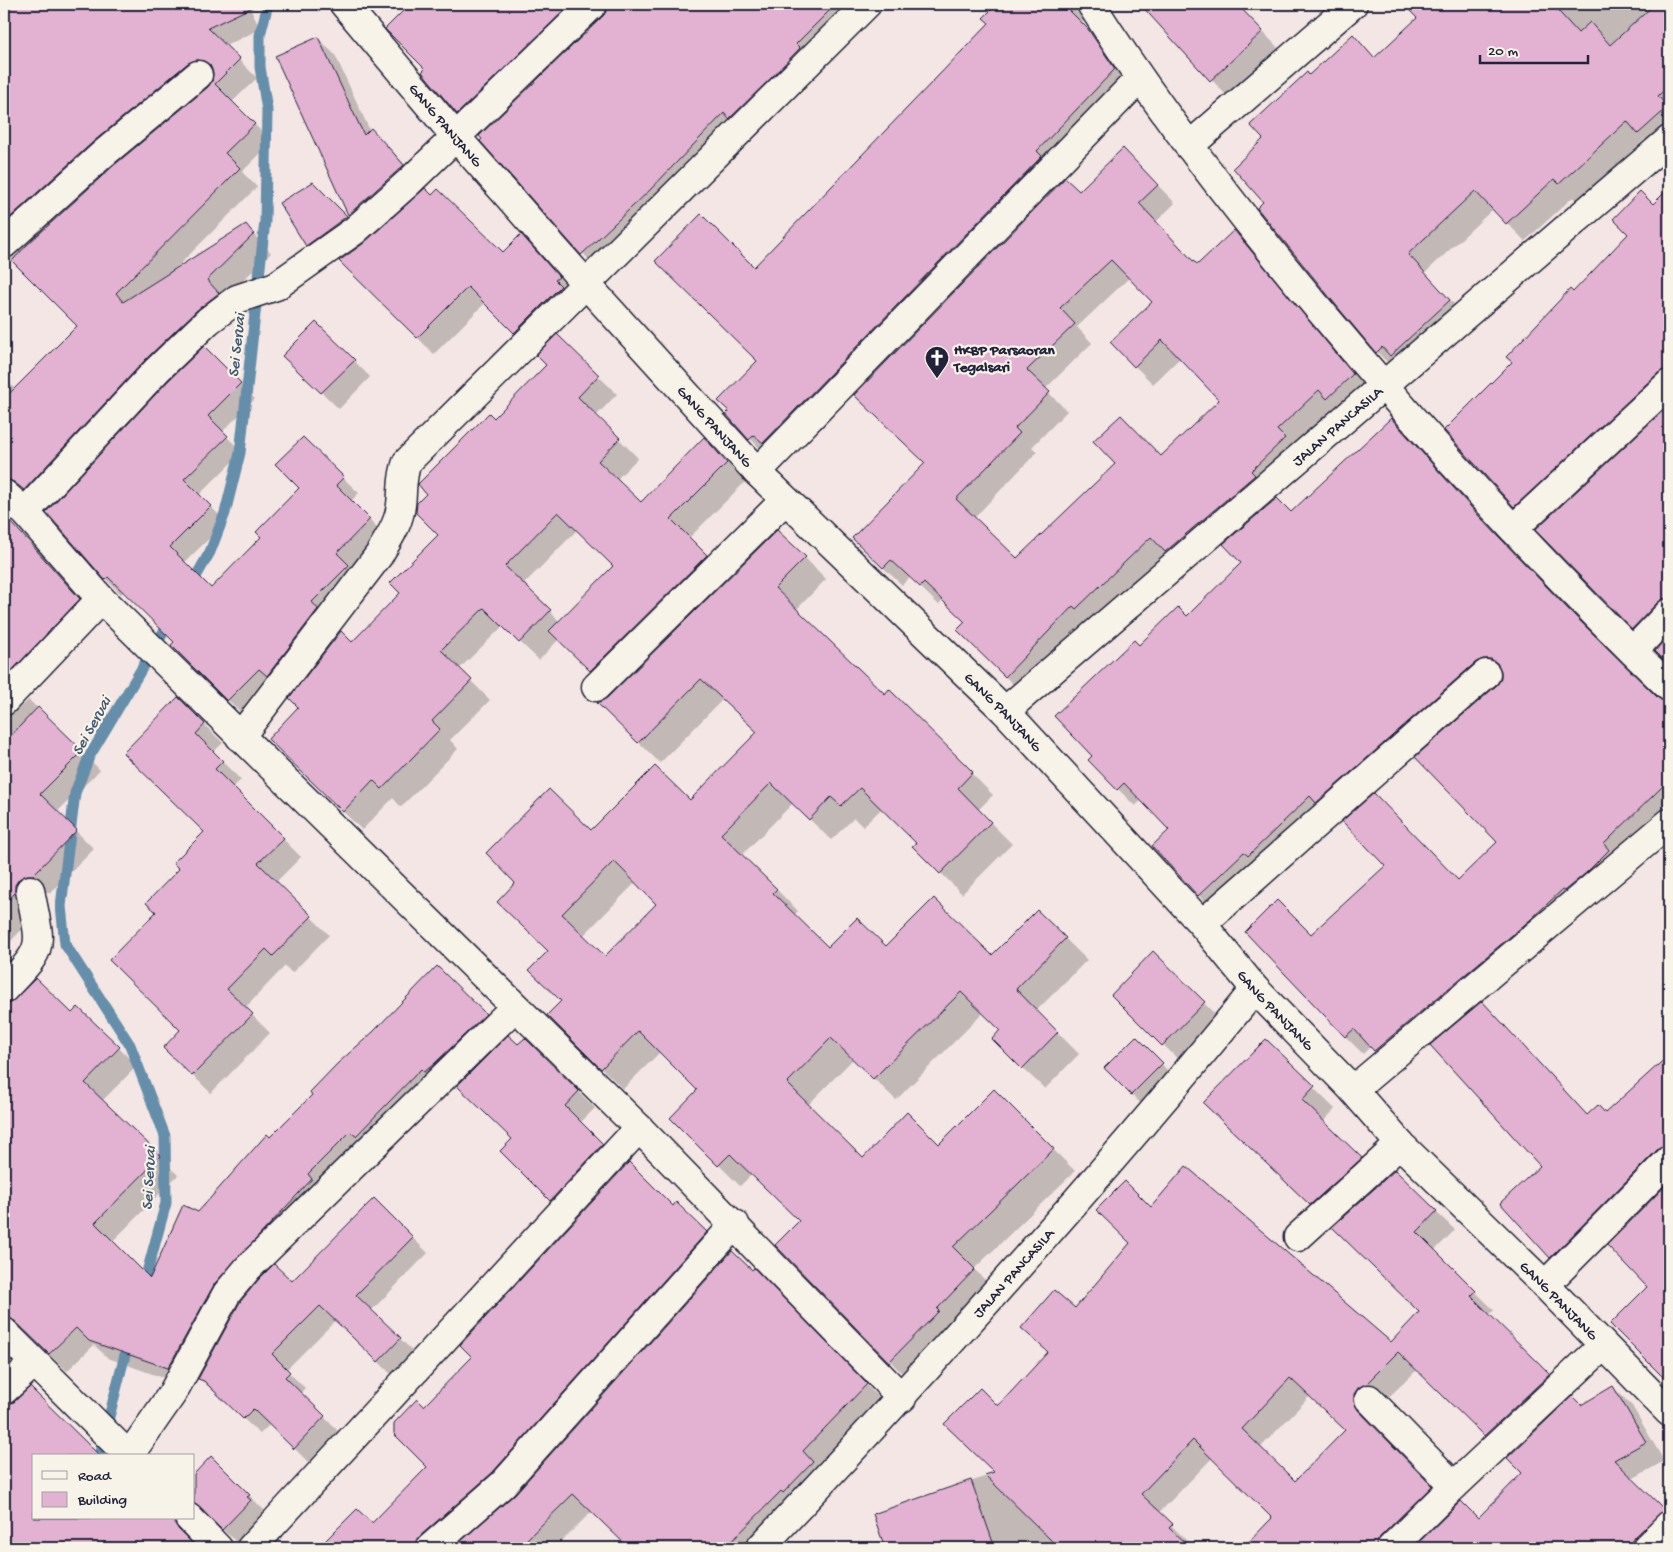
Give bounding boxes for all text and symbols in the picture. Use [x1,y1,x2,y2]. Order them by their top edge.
scale bar [1480,32,1588,64]
text: 20 m [1488,43,1518,61]
street label: GANG PANJANG [404,81,486,172]
water label: Sei Seruai [226,311,251,378]
place label: HKBP Parsaoran Tegalsari [953,342,1056,377]
church icon: HKBP Parsaoran Tegalsari [924,345,950,379]
street label: JALAN PANCASILA [1290,382,1388,471]
street label: GANG PANJANG [672,383,756,472]
street label: GANG PANJANG [959,669,1045,757]
water label: Sei Seruai [69,693,118,759]
street label: GANG PANJANG [1232,967,1317,1055]
water label: Sei Seruai [139,1144,162,1211]
street label: JALAN PANCASILA [970,1225,1060,1322]
street label: GANG PANJANG [1515,1258,1601,1345]
legend [32,1454,195,1520]
text: Road [78,1468,112,1486]
text: Building [77,1492,127,1510]

